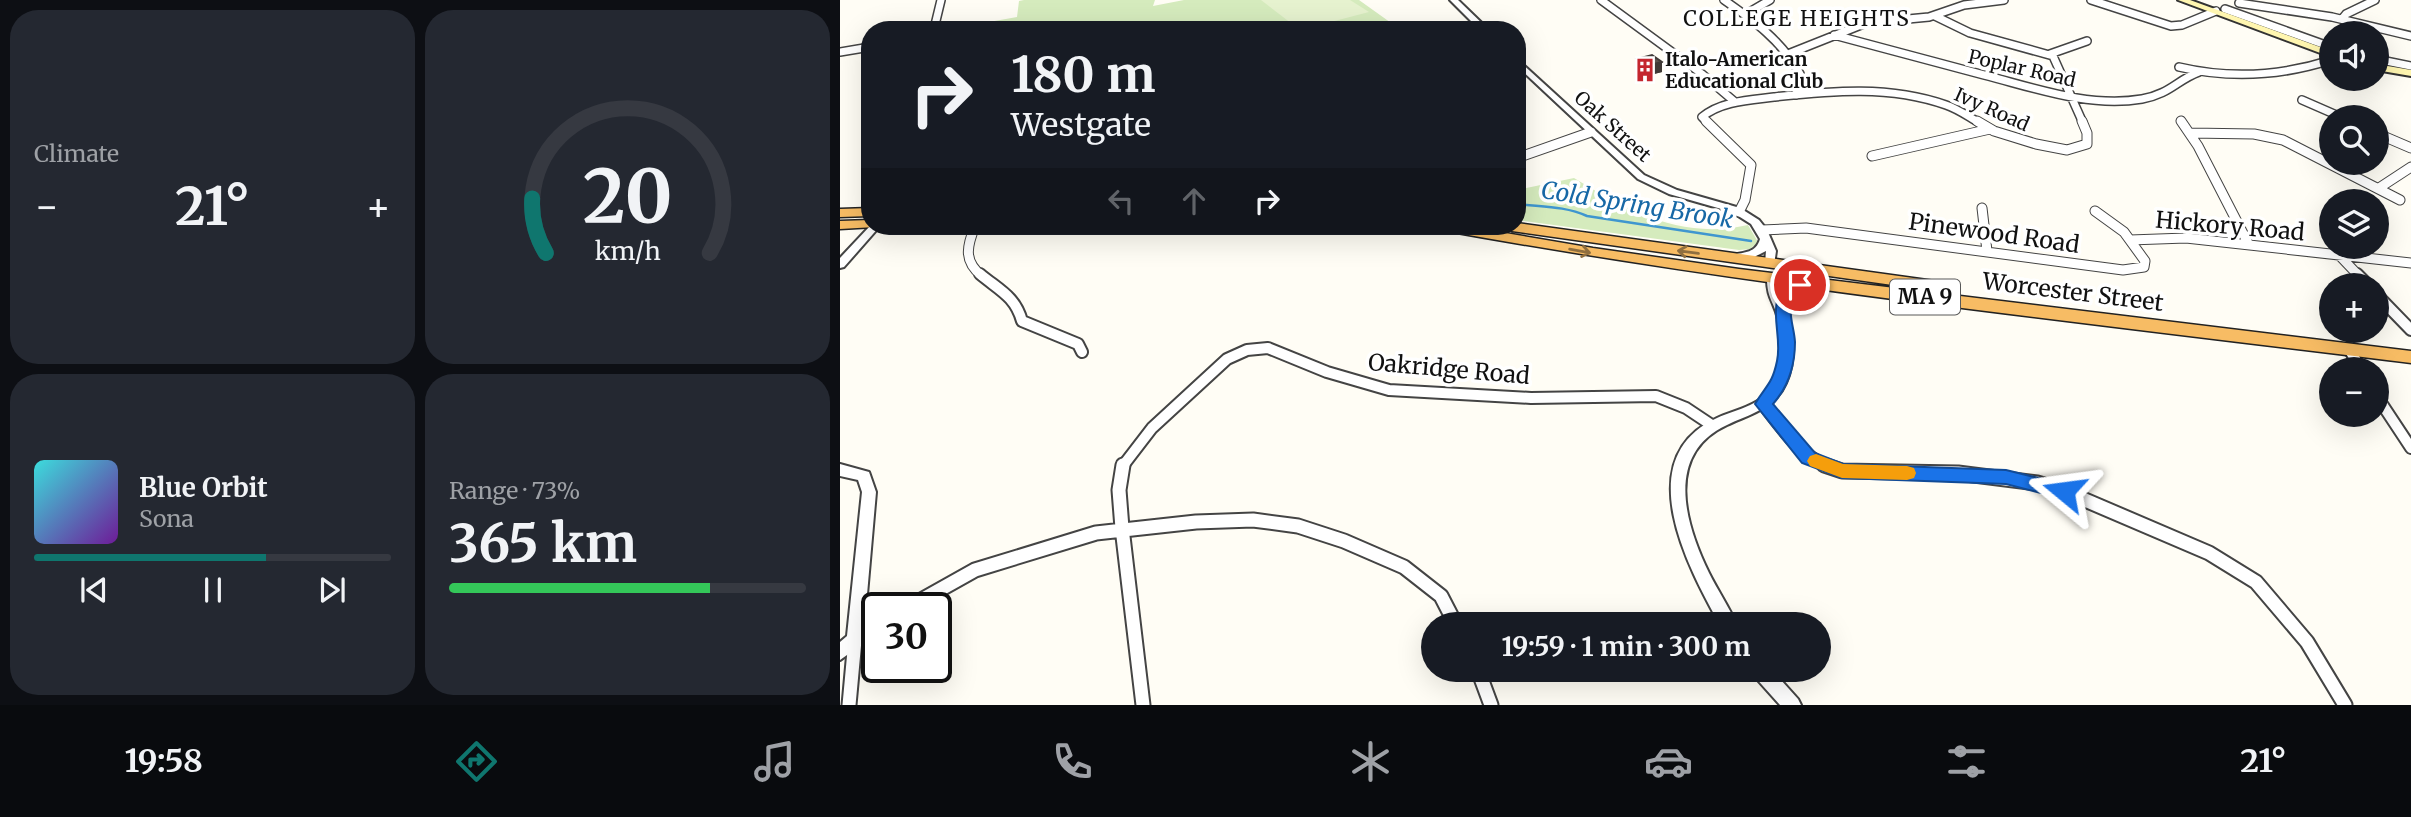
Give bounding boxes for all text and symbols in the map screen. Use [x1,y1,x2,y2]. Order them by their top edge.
district label: COLLEGE HEIGHTS [1683,5,1911,32]
map controls [2319,21,2389,427]
button: sound [2319,21,2389,91]
text: 180 m [1011,44,1156,105]
street label: Poplar Road [1966,44,2078,92]
place label: Italo-American Educational Club [1665,47,1823,93]
icon: right [896,49,987,140]
building icon: Italo-American Educational Club [1631,56,1659,84]
street label: Ivy Road [1951,82,2033,136]
street label: Oak Street [1570,85,1657,167]
text: Westgate [1011,105,1151,145]
button: search [2319,105,2389,175]
text: Climate [34,139,119,168]
text: 20 [583,151,673,243]
text: 21° [175,174,250,239]
water label: Cold Spring Brook [1539,174,1736,235]
icon: left [1102,182,1140,220]
icon: ahead [1175,182,1213,220]
icon: right [1248,182,1286,220]
text: − [34,183,59,230]
text: + [366,183,391,230]
button: layers [2319,189,2389,259]
street label: Hickory Road [2154,205,2306,246]
street label: Pinewood Road [1907,206,2081,259]
text: km/h [594,235,661,267]
one-way arrow [1568,245,1590,258]
one-way arrow [1677,245,1699,258]
pin [1770,255,1830,315]
icon: arrive [1781,266,1819,304]
street label: Worcester Street [1980,266,2165,317]
button: + [2319,273,2389,343]
road number: MA 9 [1890,280,1960,314]
street label: Oakridge Road [1367,347,1531,390]
button: − [2319,357,2389,427]
position arrow [2027,454,2101,528]
text: Blue Orbit [139,471,268,504]
text: Range · 73% [449,476,580,505]
text: Sona [139,504,194,533]
text: 365 km [449,511,637,576]
icon: previous [75,571,113,609]
icon: pause [194,571,232,609]
icon: next [313,571,351,609]
speed limit sign: 30 [861,592,952,683]
text: 19:59 · 1 min · 300 m [1502,630,1750,663]
icon: directions [452,737,501,786]
icon: music [750,737,799,786]
icon: phone [1048,737,1097,786]
icon: climate [1346,737,1395,786]
icon: car [1644,737,1693,786]
icon: filters [1942,737,1991,786]
text: 19:58 [125,741,203,781]
text: 21° [2240,741,2286,781]

